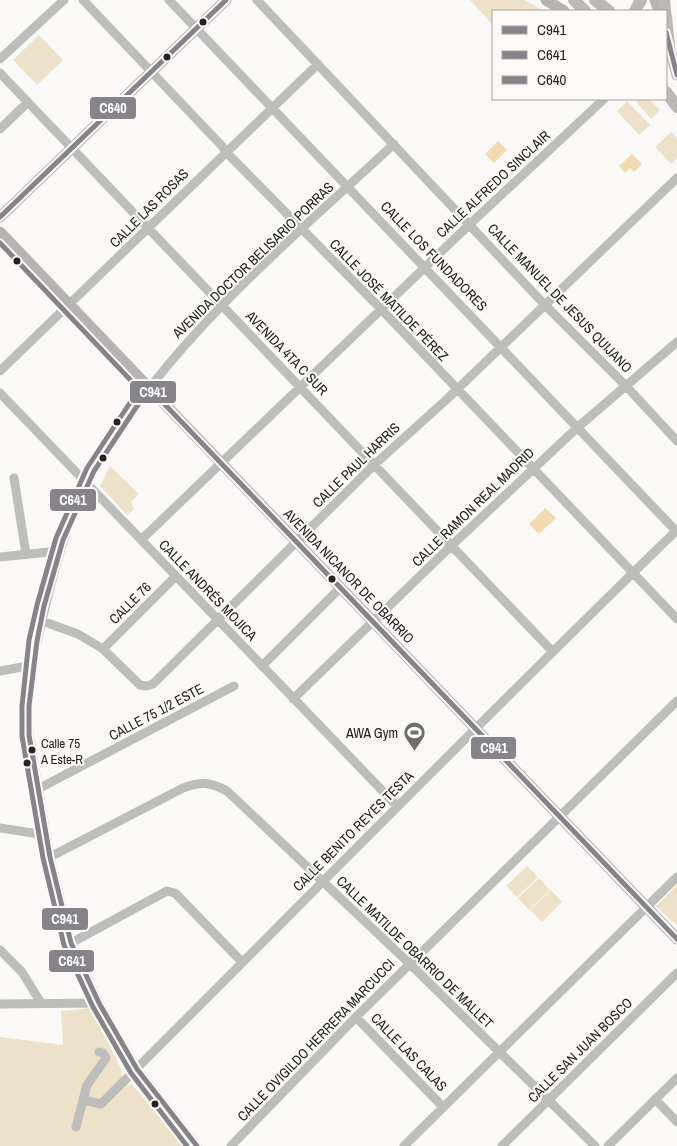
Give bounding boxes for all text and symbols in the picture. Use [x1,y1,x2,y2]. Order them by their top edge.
legend [492,10,667,100]
unlabelled marker [198,17,208,27]
text: C941 [537,19,567,40]
text: C641 [537,44,567,65]
unlabelled marker [162,52,172,62]
text: C640 [537,69,567,90]
line badge: C640 [89,96,137,120]
text: C640 [99,99,127,117]
street label: CALLE ALFREDO SINCLAIR [432,127,554,241]
street label: CALLE LAS ROSAS [106,164,193,251]
street label: AVENIDA DOCTOR BELISARIO PORRAS [168,178,338,343]
street label: CALLE LOS FUNDADORES [377,197,491,315]
street label: CALLE MANUEL DE JESUS QUIJANO [484,220,636,376]
street label: CALLE JOSÉ MATILDE PÉREZ [326,235,452,365]
unlabelled marker [12,256,22,266]
street label: AVENIDA 4TA C SUR [241,306,332,399]
line badge: C941 [129,380,177,404]
text: C941 [139,383,167,401]
unlabelled marker [112,417,122,427]
street label: CALLE PAUL HARRIS [308,418,404,511]
street label: CALLE RAMON REAL MADRID [408,444,538,570]
unlabelled marker [98,453,108,463]
line badge: C641 [49,488,97,512]
text: C641 [59,491,87,509]
street label: AVENIDA NICANOR DE OBARRIO [279,504,418,647]
street label: CALLE ANDRÉS MOJICA [155,536,261,644]
unlabelled marker [327,574,337,584]
street label: CALLE 76 [105,578,155,628]
street label: CALLE 75 1/2 ESTE [106,679,206,745]
sports icon: AWA Gym [402,721,426,752]
place label: AWA Gym [345,724,398,742]
place label: Calle 75 A Este-R [40,735,83,768]
line badge: C941 [470,736,517,760]
text: C941 [480,739,508,757]
marker: Calle 75 A Este-R [27,745,37,755]
unlabelled marker [22,758,32,768]
street label: CALLE BENITO REYES TESTA [289,767,417,895]
street label: CALLE MATILDE OBARRIO DE MALLET [333,872,497,1032]
line badge: C941 [41,907,89,931]
text: C941 [51,910,79,928]
line badge: C641 [48,949,95,973]
text: C641 [58,952,86,970]
street label: CALLE OVIGILDO HERRERA MARCUCCI [234,955,398,1125]
street label: CALLE SAN JUAN BOSCO [524,994,636,1106]
street label: CALLE LAS CALAS [367,1009,451,1095]
unlabelled marker [150,1099,160,1109]

